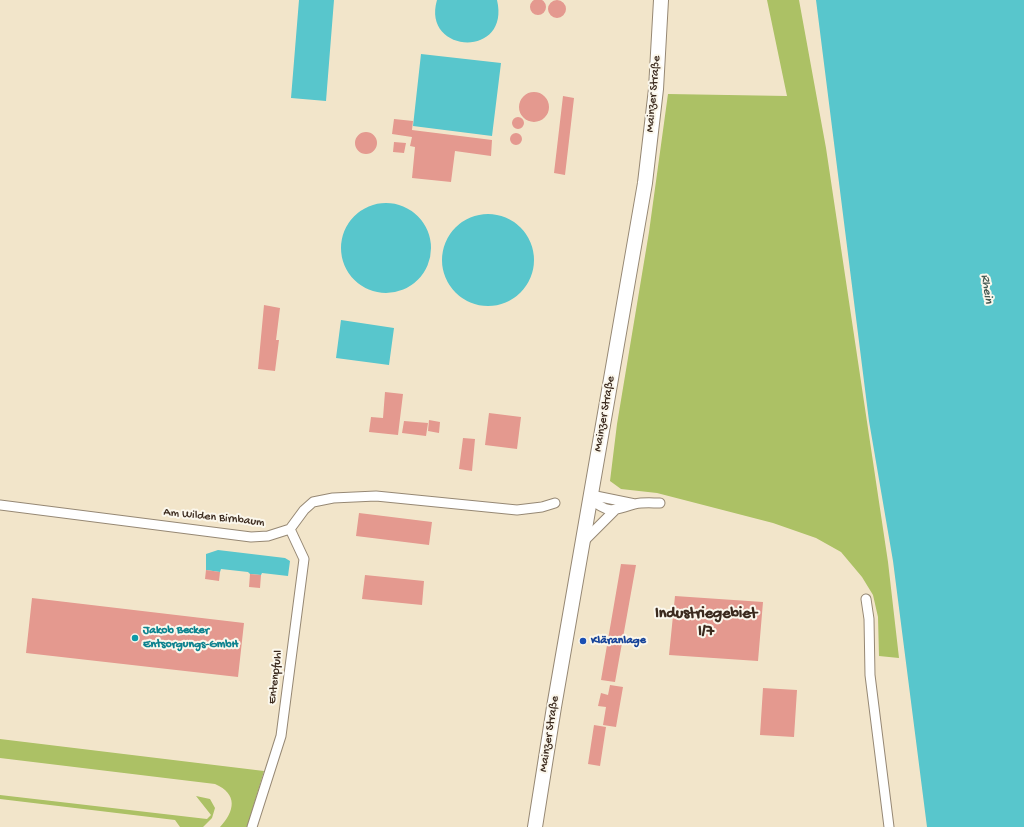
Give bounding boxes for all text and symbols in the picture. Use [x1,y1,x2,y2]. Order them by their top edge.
street label: Mainzer Straße [643,55,665,133]
water label: Rhein [976,273,996,305]
street label: Mainzer Straße [591,375,619,453]
street label: Am Wilden Birnbaum [163,506,265,530]
district label: Industriegebiet I/7 [655,605,757,643]
place label: Jakob Becker Entsorgungs-GmbH [143,624,238,652]
marker: Jakob Becker Entsorgungs-GmbH [130,633,140,643]
place label: Kläranlage [591,634,646,648]
marker: Kläranlage [578,636,588,646]
street label: Entenpfuhl [266,649,286,705]
street label: Mainzer Straße [537,695,563,773]

